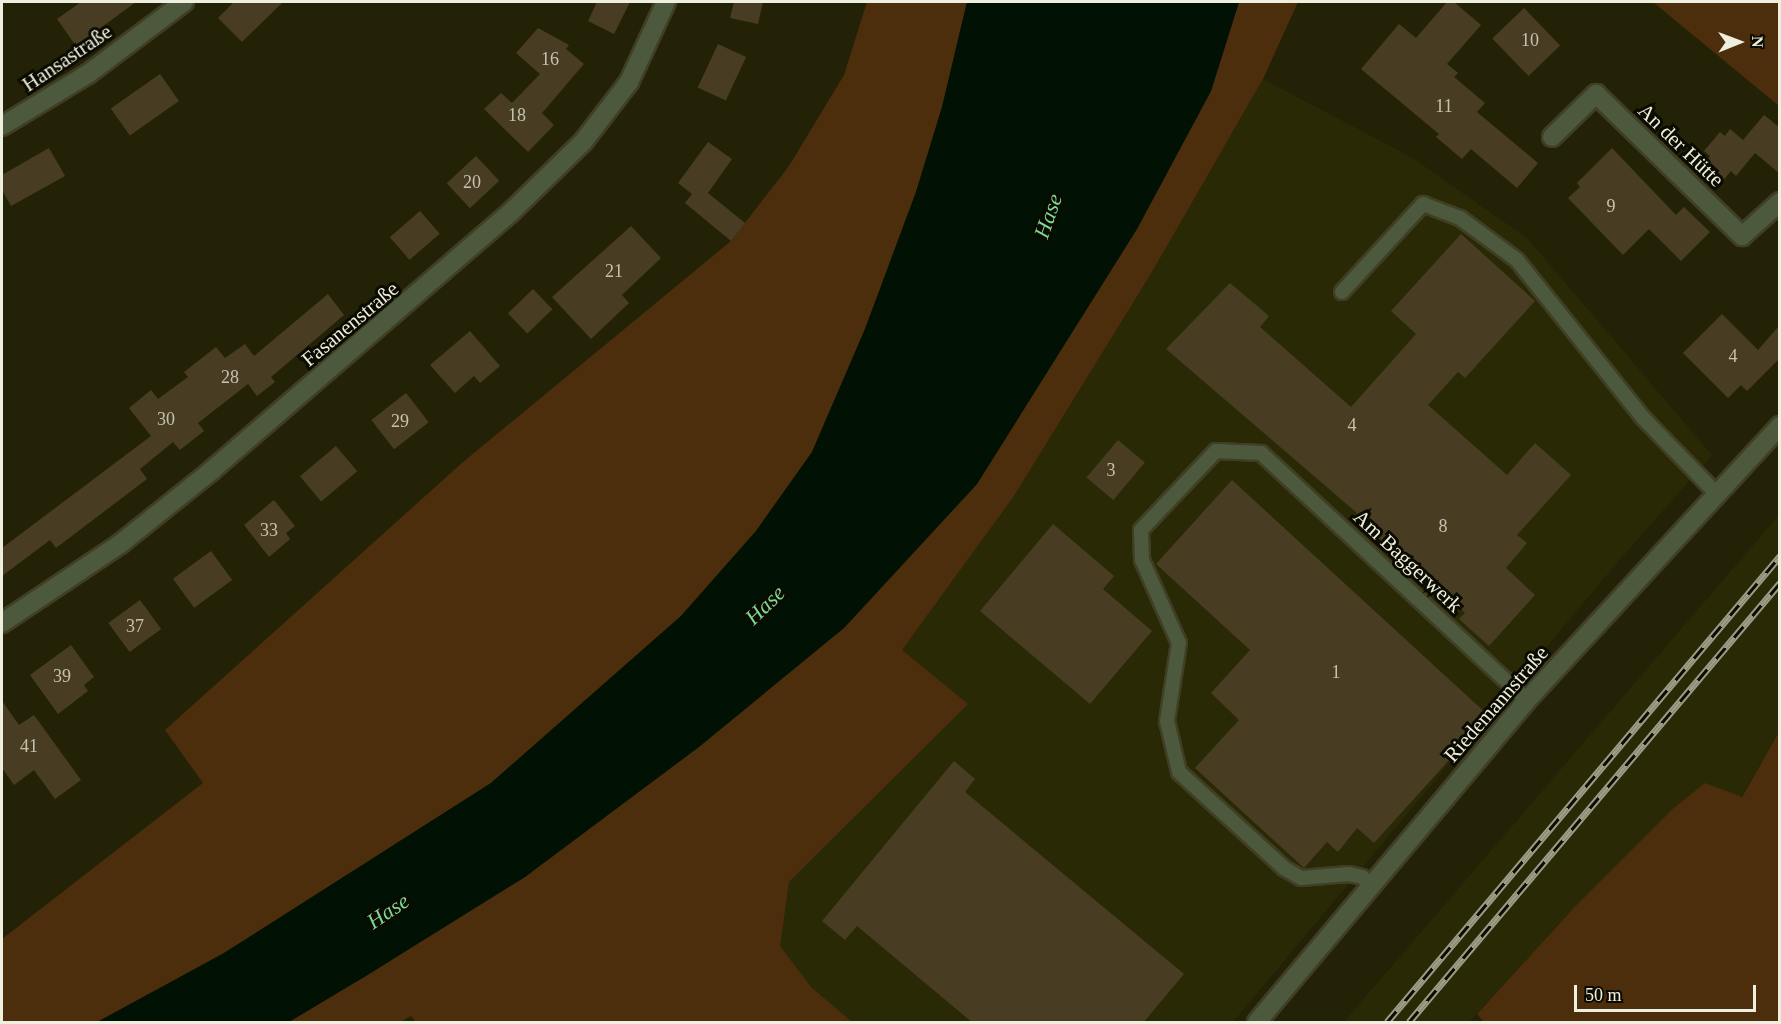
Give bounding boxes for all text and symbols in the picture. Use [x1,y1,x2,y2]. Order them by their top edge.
north arrow [1709,12,1769,72]
street label: Hansastraße [17,19,117,97]
house number: 10 [1521,29,1539,51]
text: N [1749,36,1766,48]
house number: 16 [541,48,559,70]
house number: 11 [1435,95,1453,117]
street label: An der Hütte [1633,98,1729,192]
house number: 18 [508,104,526,126]
house number: 20 [463,171,481,193]
water label: Hase [1028,190,1068,242]
house number: 9 [1606,195,1616,217]
house number: 21 [605,260,623,282]
street label: Fasanenstraße [296,276,404,372]
house number: 4 [1728,345,1738,367]
house number: 28 [221,366,239,388]
house number: 30 [157,408,175,430]
house number: 29 [391,410,409,432]
house number: 4 [1348,414,1356,436]
house number: 3 [1106,459,1116,481]
street label: Am Baggerwerk [1348,504,1468,618]
house number: 8 [1438,515,1448,537]
house number: 33 [260,519,278,541]
water label: Hase [740,580,790,630]
house number: 37 [126,615,144,637]
street label: Riedemannstraße [1439,641,1553,767]
house number: 1 [1332,661,1340,683]
house number: 39 [53,665,71,687]
house number: 41 [20,735,38,757]
water label: Hase [362,887,414,935]
scale bar [1577,973,1758,1011]
text: 50 m [1585,985,1622,1005]

